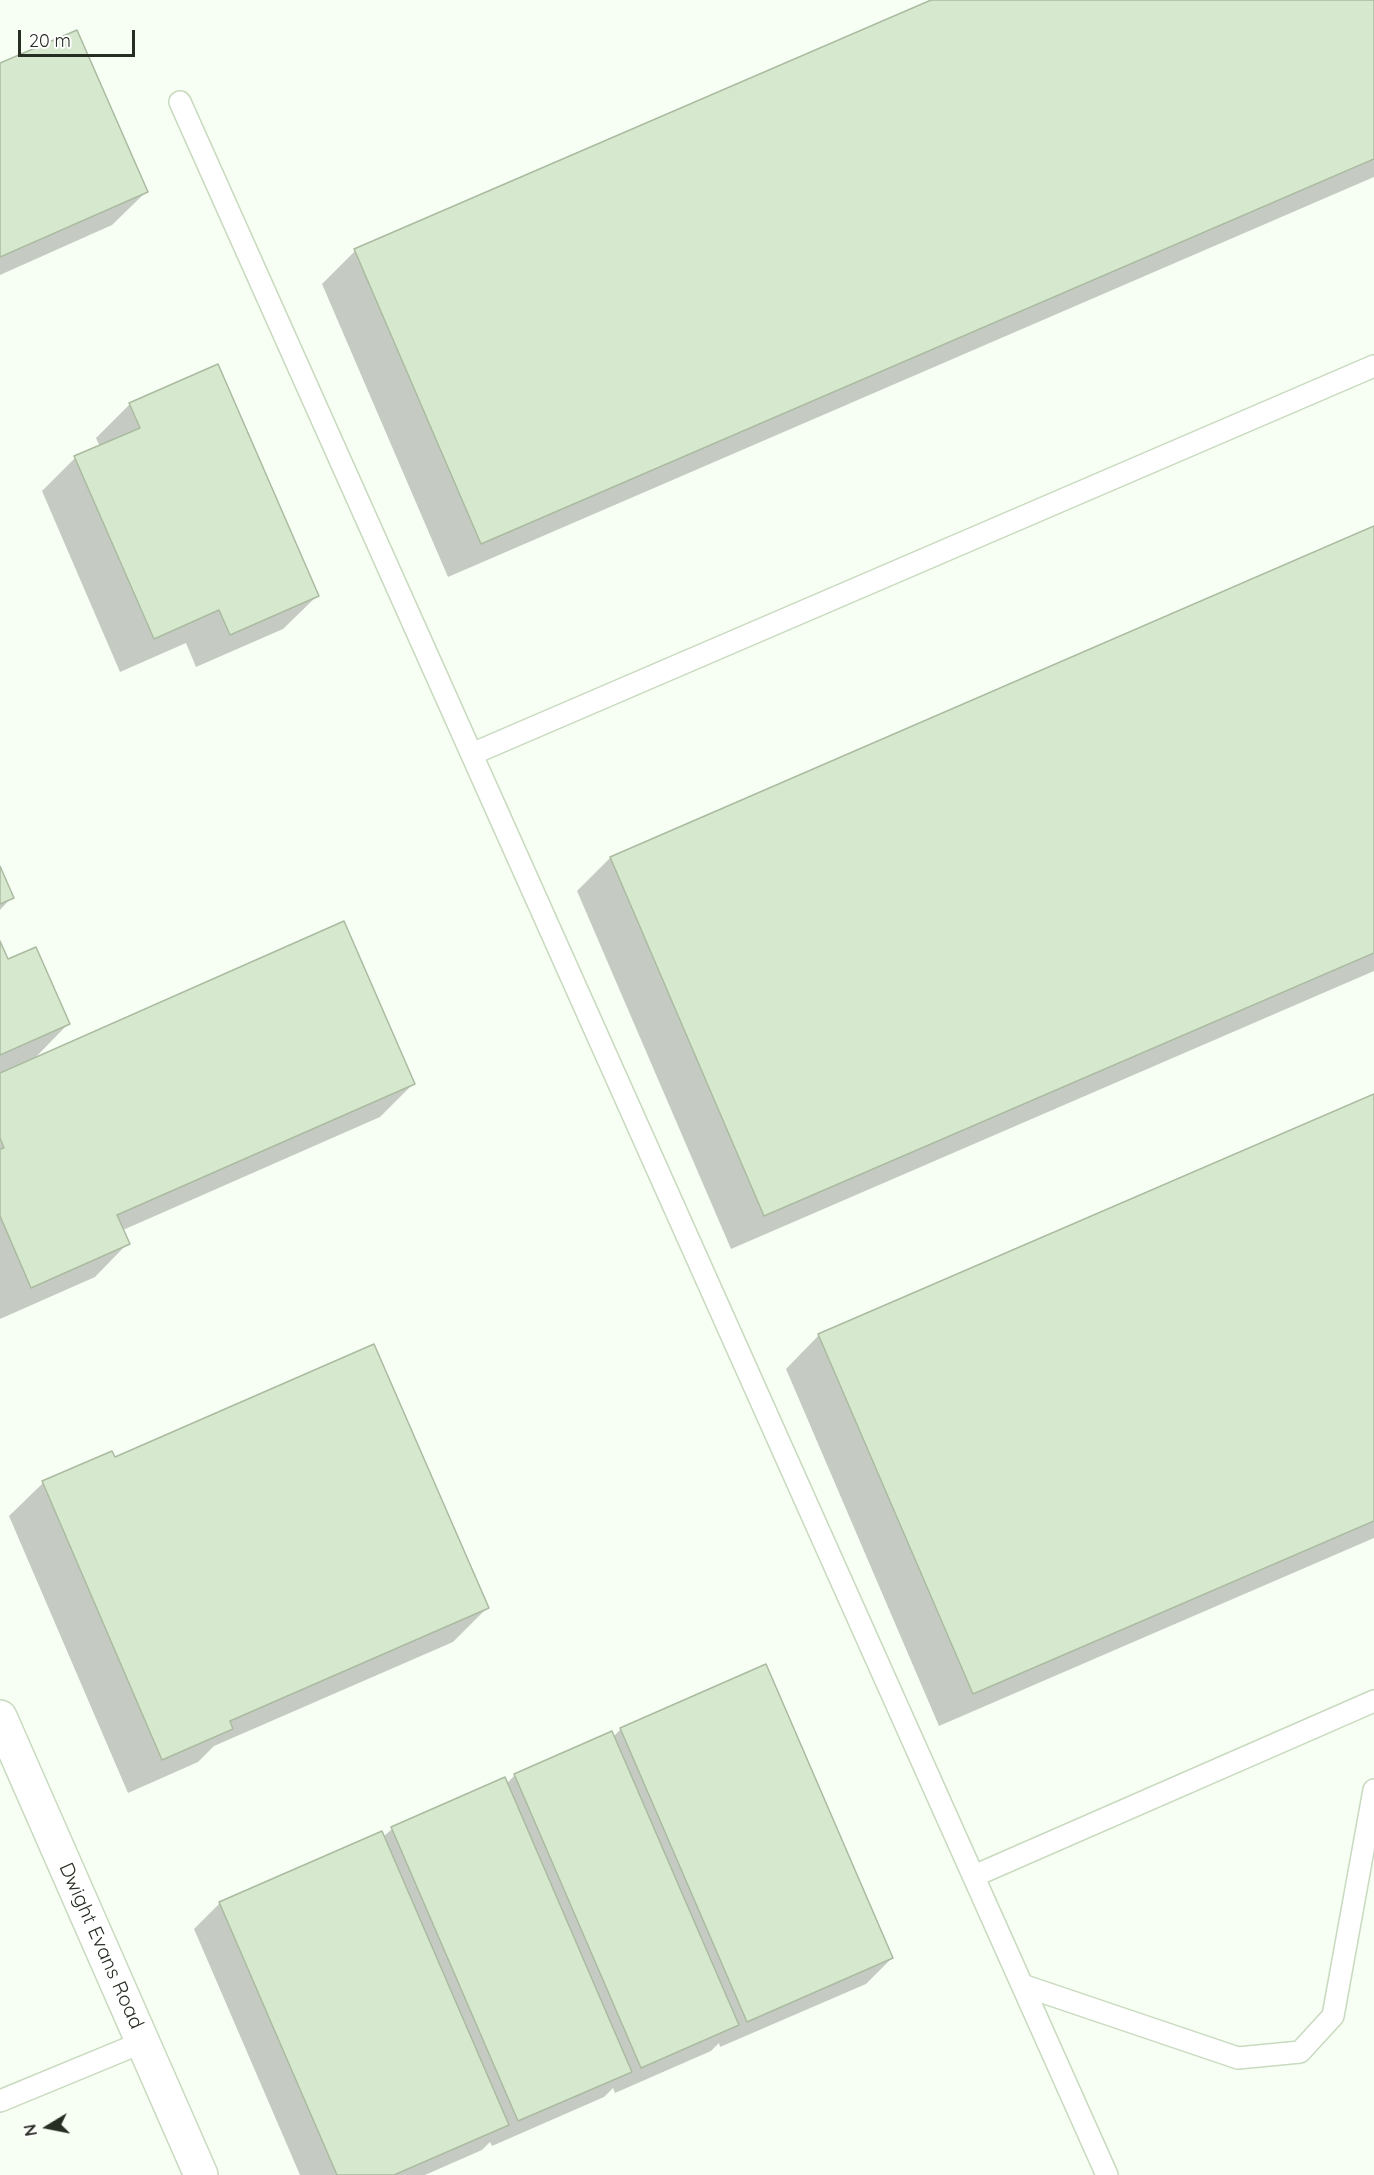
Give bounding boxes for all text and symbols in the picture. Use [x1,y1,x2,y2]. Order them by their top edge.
scale bar [21,18,138,56]
text: 20 m [29,29,71,52]
street label: Dwight Evans Road [54,1859,148,2033]
north arrow [18,2097,78,2157]
text: N [19,2123,41,2138]

